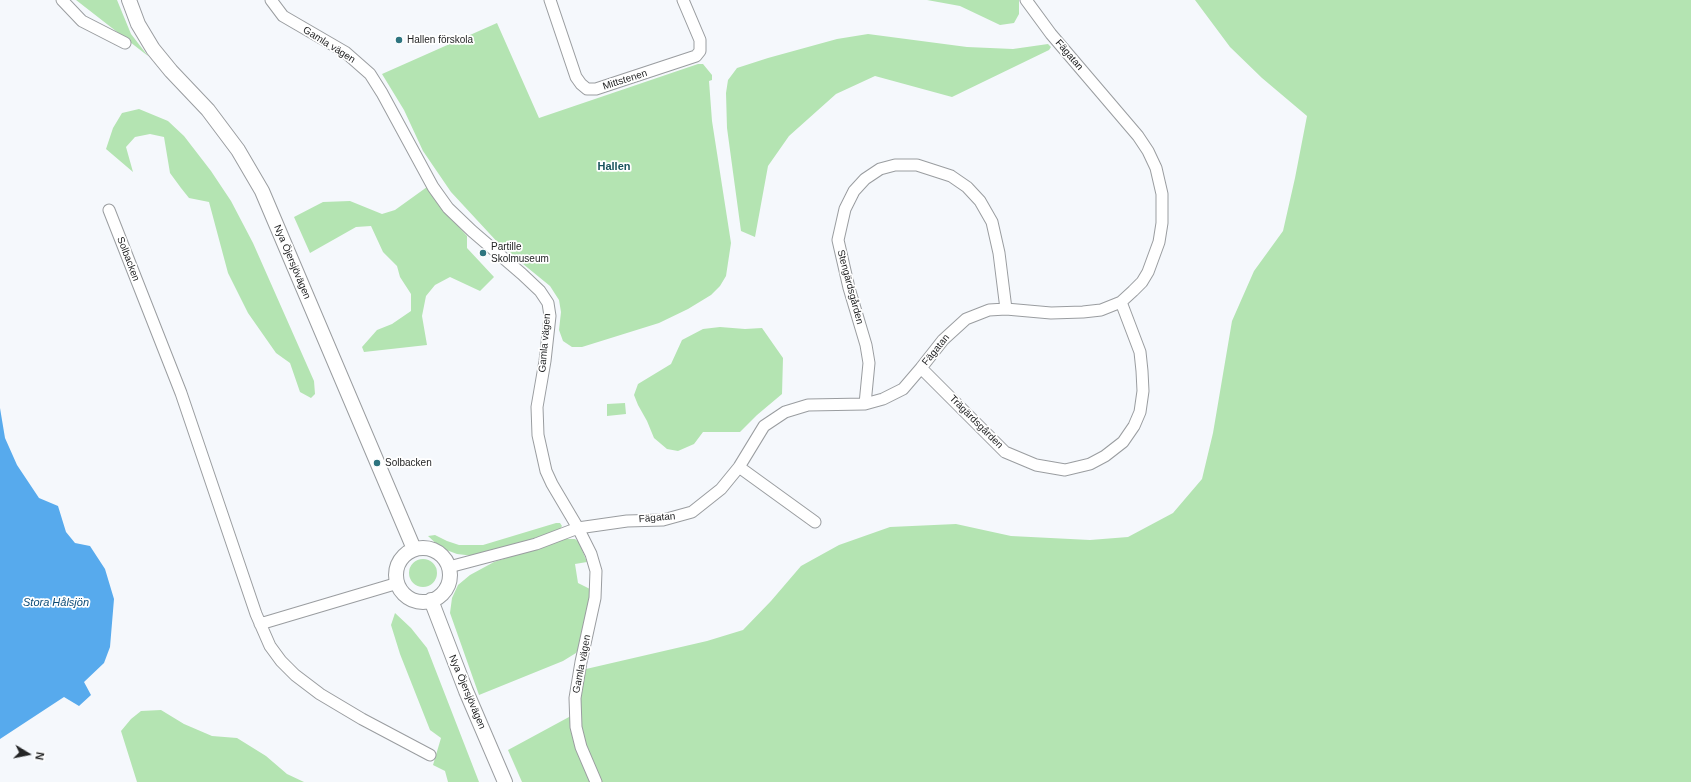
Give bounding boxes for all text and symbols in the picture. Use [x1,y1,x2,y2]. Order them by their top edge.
street label: Gamla vägen [301,24,357,66]
place label: Hallen förskola [407,34,473,46]
marker: Hallen förskola [394,35,404,45]
street label: Fägatan [1052,37,1086,73]
street label: Mittstenen [601,67,649,93]
district label: Hallen [597,160,631,174]
street label: Nya Öjersjövägen [271,223,313,301]
street label: Solbacken [114,235,142,283]
place label: Partille Skolmuseum [491,241,549,264]
marker: Partille Skolmuseum [478,248,488,258]
street label: Stengärdsgården [834,248,866,326]
street label: Gamla vägen [536,313,554,373]
street label: Fägatan [920,332,952,368]
street label: Trägärdsgården [947,393,1005,451]
place label: Solbacken [385,457,432,469]
marker: Solbacken [372,458,382,468]
street label: Fägatan [638,510,676,526]
water label: Stora Hålsjön [23,596,89,610]
street label: Gamla vägen [570,634,594,694]
street label: Nya Öjersjövägen [446,653,488,731]
north arrow [8,734,48,774]
text: N [33,751,46,761]

